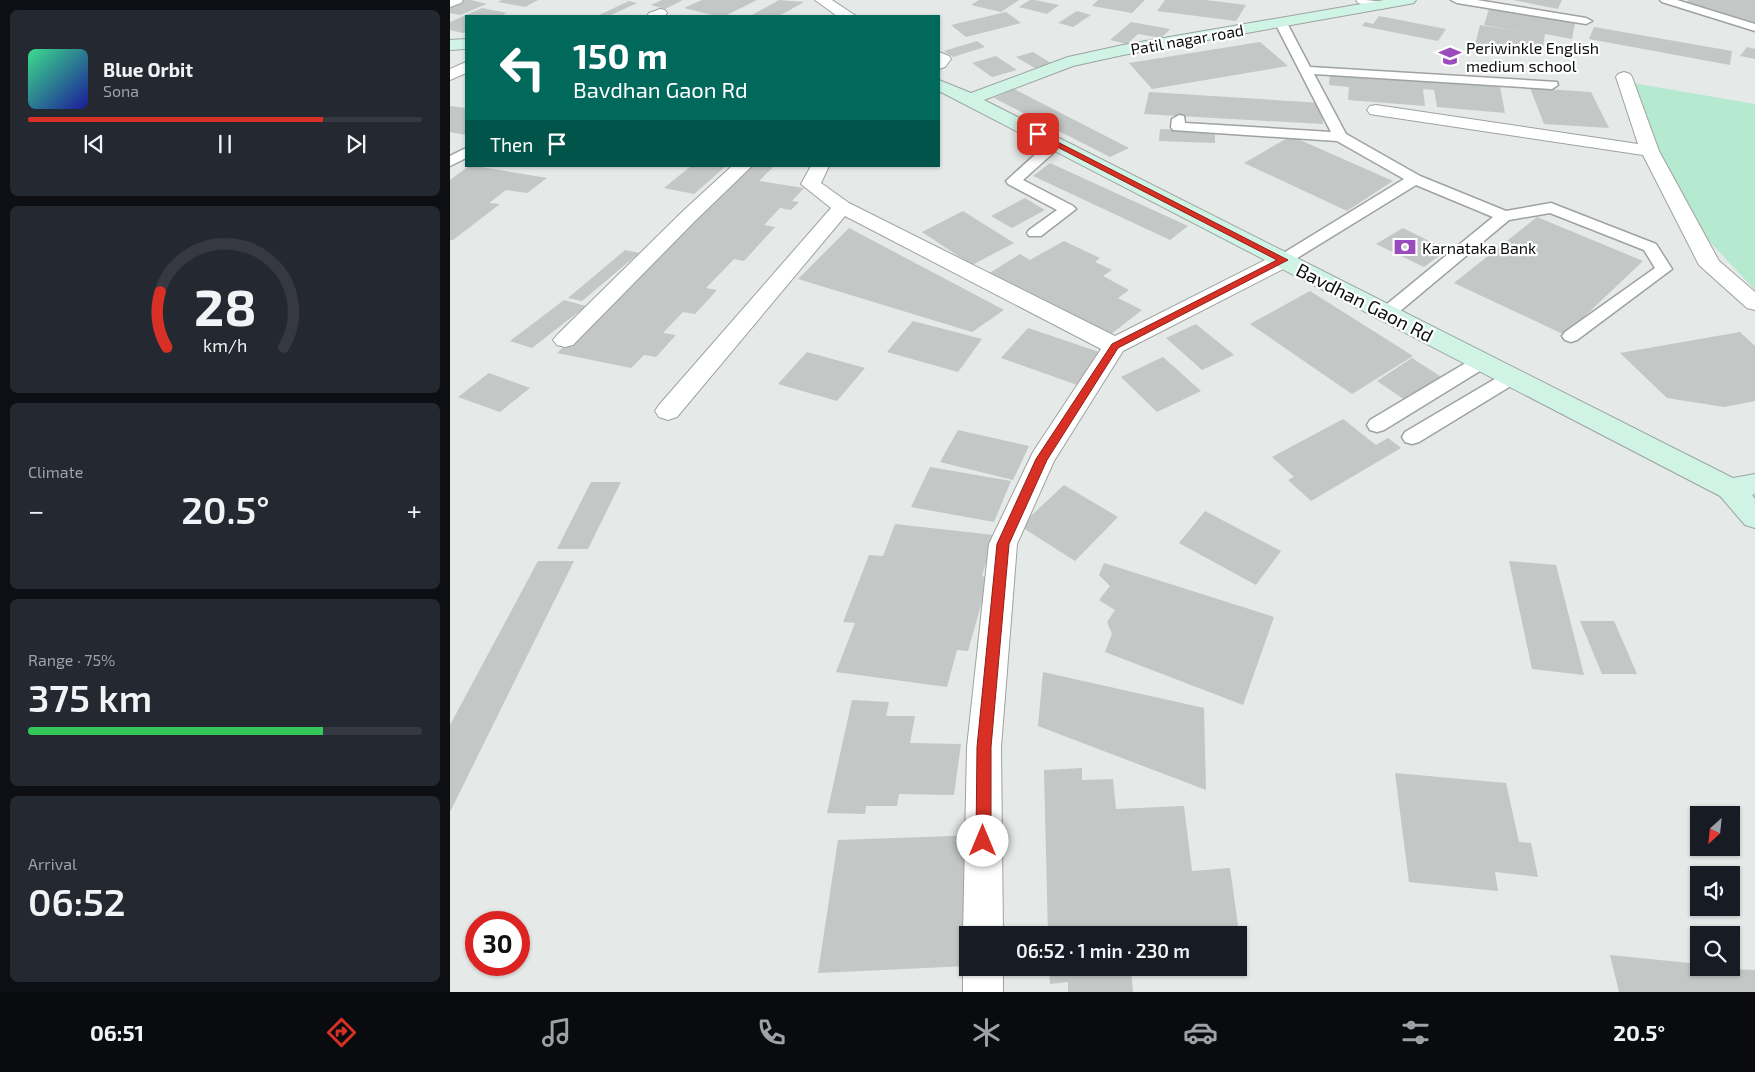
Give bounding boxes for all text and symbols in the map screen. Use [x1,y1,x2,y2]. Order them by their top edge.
street label: Patil nagar road [1129,20,1245,58]
text: 150 m [573,34,668,76]
icon: left [490,35,555,100]
place label: Periwinkle English medium school [1466,38,1599,75]
school or university icon: Periwinkle English medium school [1437,43,1463,69]
text: Blue Orbit [103,58,193,81]
text: Bavdhan Gaon Rd [573,76,748,102]
text: Sona [103,81,139,100]
pin [1017,113,1059,155]
icon: arrive [1024,120,1052,148]
icon: previous [80,130,108,158]
icon: pause [211,130,239,158]
icon: next [342,130,370,158]
icon: arrive [543,130,571,158]
text: Then [490,133,533,156]
bank icon: Karnataka Bank [1392,234,1418,260]
place label: Karnataka Bank [1422,238,1536,257]
street label: Bavdhan Gaon Rd [1293,258,1437,346]
text: 28 [194,274,256,336]
text: km/h [203,334,247,356]
text: Climate [28,462,83,481]
text: 20.5° [181,486,270,532]
text: − [28,493,44,527]
text: + [407,493,422,527]
text: Range · 75% [28,650,115,669]
text: 375 km [28,674,152,720]
north arrow [1690,806,1740,856]
map controls [1690,806,1740,976]
position arrow [956,814,1008,866]
text: Arrival [28,854,77,873]
button: sound [1690,866,1740,916]
text: 06:52 [28,878,126,924]
speed limit sign: 30 [465,911,530,976]
button: search [1690,926,1740,976]
text: 06:52 · 1 min · 230 m [1016,939,1190,962]
icon: directions [324,1015,359,1050]
icon: music [539,1015,574,1050]
icon: phone [754,1015,789,1050]
icon: climate [969,1015,1004,1050]
icon: car [1183,1015,1218,1050]
icon: filters [1398,1015,1433,1050]
text: 06:51 [90,1019,144,1045]
text: 20.5° [1613,1019,1665,1045]

